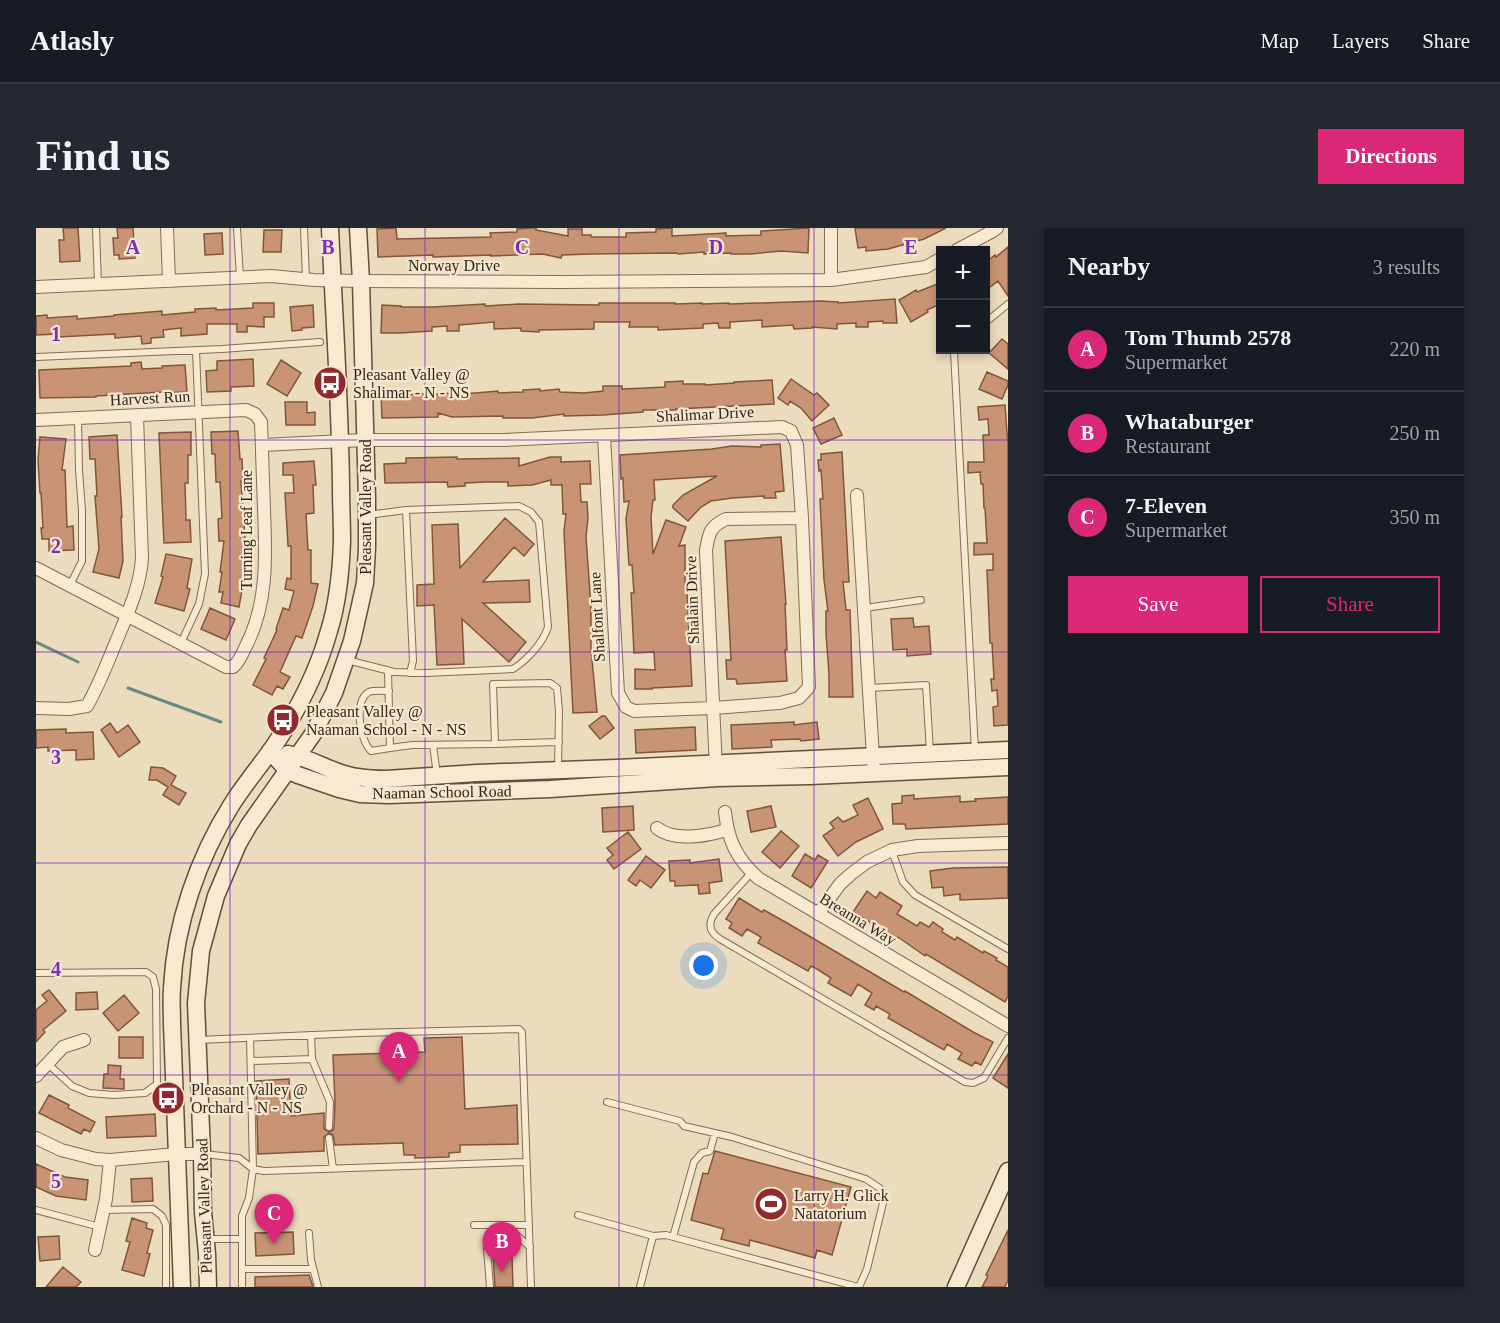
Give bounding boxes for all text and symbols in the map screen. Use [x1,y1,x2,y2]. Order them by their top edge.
text: Atlasly [30,25,114,56]
text: Map [1261,29,1299,53]
text: Layers [1332,29,1389,53]
text: Share [1422,29,1470,53]
button: Directions [1318,129,1464,184]
text: Find us [36,133,170,179]
text: A [126,236,141,258]
text: B [321,236,335,258]
text: C [515,236,529,258]
text: D [709,236,723,258]
text: E [904,236,918,258]
map controls [936,246,990,354]
button: + [936,246,990,300]
text: Nearby [1068,252,1150,281]
text: 3 results [1373,256,1440,278]
street label: Norway Drive [408,257,500,275]
button: − [936,300,990,354]
text: 1 [51,323,61,345]
text: Tom Thumb 2578 [1125,325,1291,350]
text: A [1080,338,1095,360]
text: 220 m [1389,338,1440,360]
text: Supermarket [1125,351,1227,373]
bus stop icon: Pleasant Valley @ Shalimar - N - NS [312,365,348,401]
place label: Pleasant Valley @ Shalimar - N - NS [353,366,470,401]
street label: Harvest Run [109,387,191,409]
street label: Shalimar Drive [656,403,754,425]
text: Whataburger [1125,409,1253,434]
text: B [1081,422,1094,444]
text: 250 m [1389,422,1440,444]
text: Restaurant [1125,435,1211,457]
street label: Pleasant Valley Road [357,439,375,575]
street label: Turning Leaf Lane [238,470,256,590]
text: 7-Eleven [1125,493,1207,518]
text: C [1080,506,1095,528]
text: 350 m [1389,506,1440,528]
text: Supermarket [1125,519,1227,541]
text: 2 [51,535,61,557]
street label: Shalain Drive [682,556,702,644]
street label: Shalfont Lane [586,572,608,662]
button: Save [1068,576,1248,633]
button: Share [1260,576,1440,633]
bus stop icon: Pleasant Valley @ Naaman School - N - NS [265,702,301,738]
place label: Pleasant Valley @ Naaman School - N - NS [306,703,466,738]
text: 3 [51,746,61,768]
street label: Naaman School Road [372,782,512,802]
street label: Breanna Way [816,890,899,949]
your location [689,951,718,980]
text: 4 [51,958,61,980]
pin: A [380,1032,418,1082]
bus stop icon: Pleasant Valley @ Orchard - N - NS [150,1080,186,1116]
place label: Pleasant Valley @ Orchard - N - NS [191,1081,308,1116]
street label: Pleasant Valley Road [193,1138,216,1274]
text: 5 [51,1170,61,1192]
sports icon: Larry H. Glick Natatorium [753,1186,789,1222]
place label: Larry H. Glick Natatorium [794,1187,889,1222]
pin: C [254,1194,294,1244]
pin: B [482,1222,522,1272]

